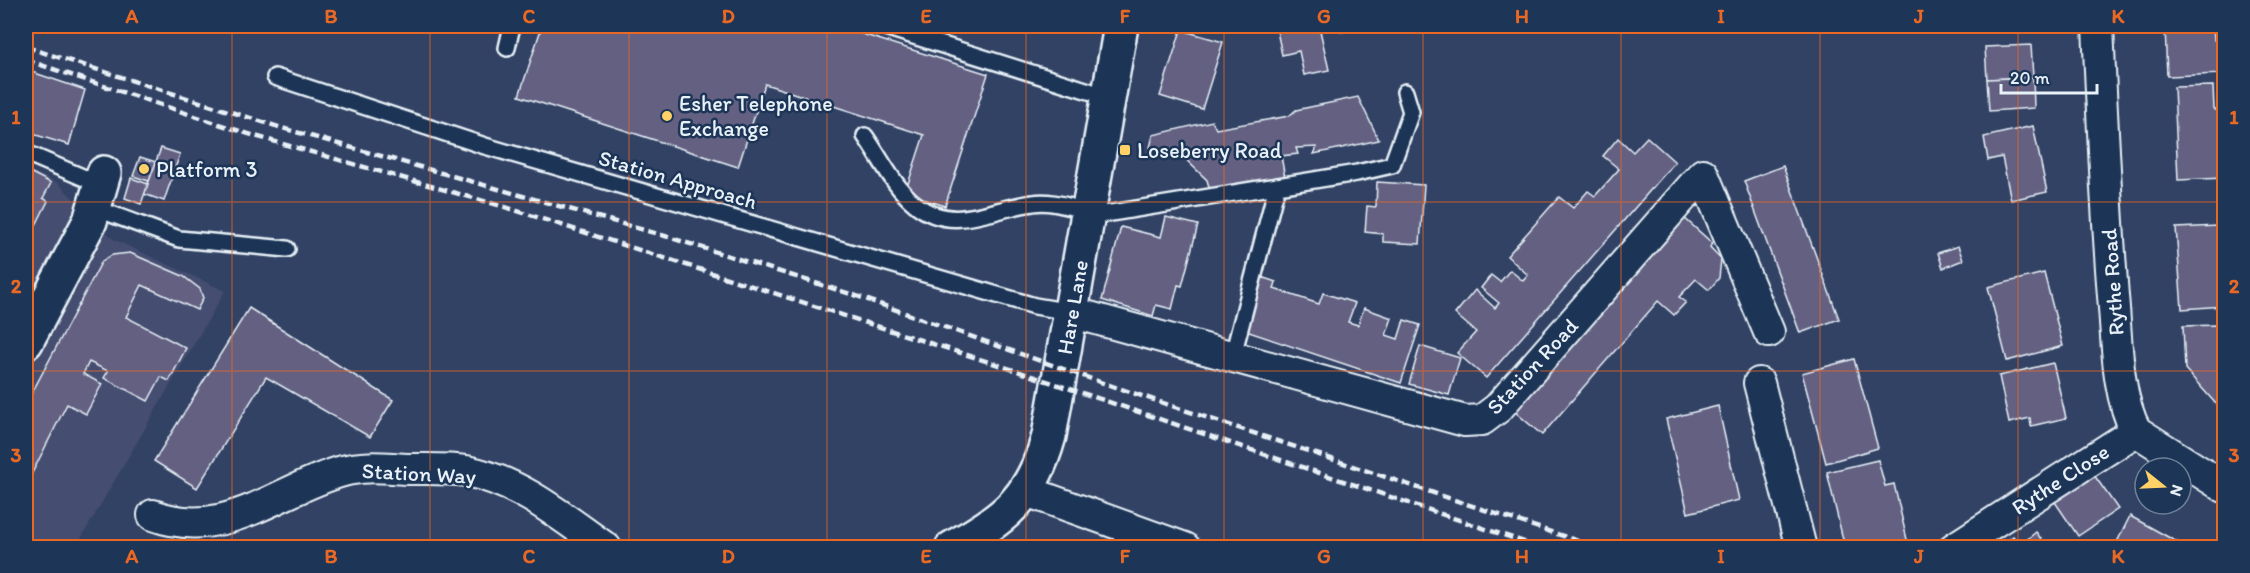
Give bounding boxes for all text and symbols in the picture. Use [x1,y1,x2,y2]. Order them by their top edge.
text: A [125,4,139,28]
text: B [325,4,338,28]
text: C [523,4,536,28]
text: D [721,4,735,28]
text: E [920,4,932,28]
text: F [1120,4,1131,28]
text: G [1317,4,1331,28]
text: H [1515,4,1529,28]
text: I [1717,4,1725,28]
text: J [1913,4,1924,28]
text: K [2112,4,2126,28]
scale bar [2001,57,2097,95]
text: 20 m [2010,67,2050,89]
place label: Esher Telephone Exchange [679,90,833,142]
text: 1 [11,105,21,129]
text: 1 [2229,105,2239,129]
marker: Esher Telephone Exchange [660,109,674,123]
place label: Loseberry Road [1137,137,1282,164]
marker: Loseberry Road [1118,143,1132,157]
street label: Station Approach [596,144,760,215]
place label: Platform 3 [156,156,257,183]
marker: Platform 3 [137,162,151,176]
street label: Rythe Road [2095,228,2130,336]
street label: Hare Lane [1051,258,1094,356]
text: 2 [11,274,22,298]
text: 2 [2229,274,2240,298]
street label: Station Road [1481,313,1584,420]
street label: Rythe Close [2006,438,2114,521]
text: 3 [11,443,22,467]
text: 3 [2229,443,2240,467]
north arrow [2133,456,2193,516]
street label: Station Way [361,457,477,490]
text: N [2166,482,2187,499]
text: A [125,544,139,568]
text: B [325,544,338,568]
text: C [523,544,536,568]
text: D [721,544,735,568]
text: E [920,544,932,568]
text: F [1120,544,1131,568]
text: G [1317,544,1331,568]
text: H [1515,544,1529,568]
text: I [1717,544,1725,568]
text: J [1913,544,1924,568]
text: K [2112,544,2126,568]

